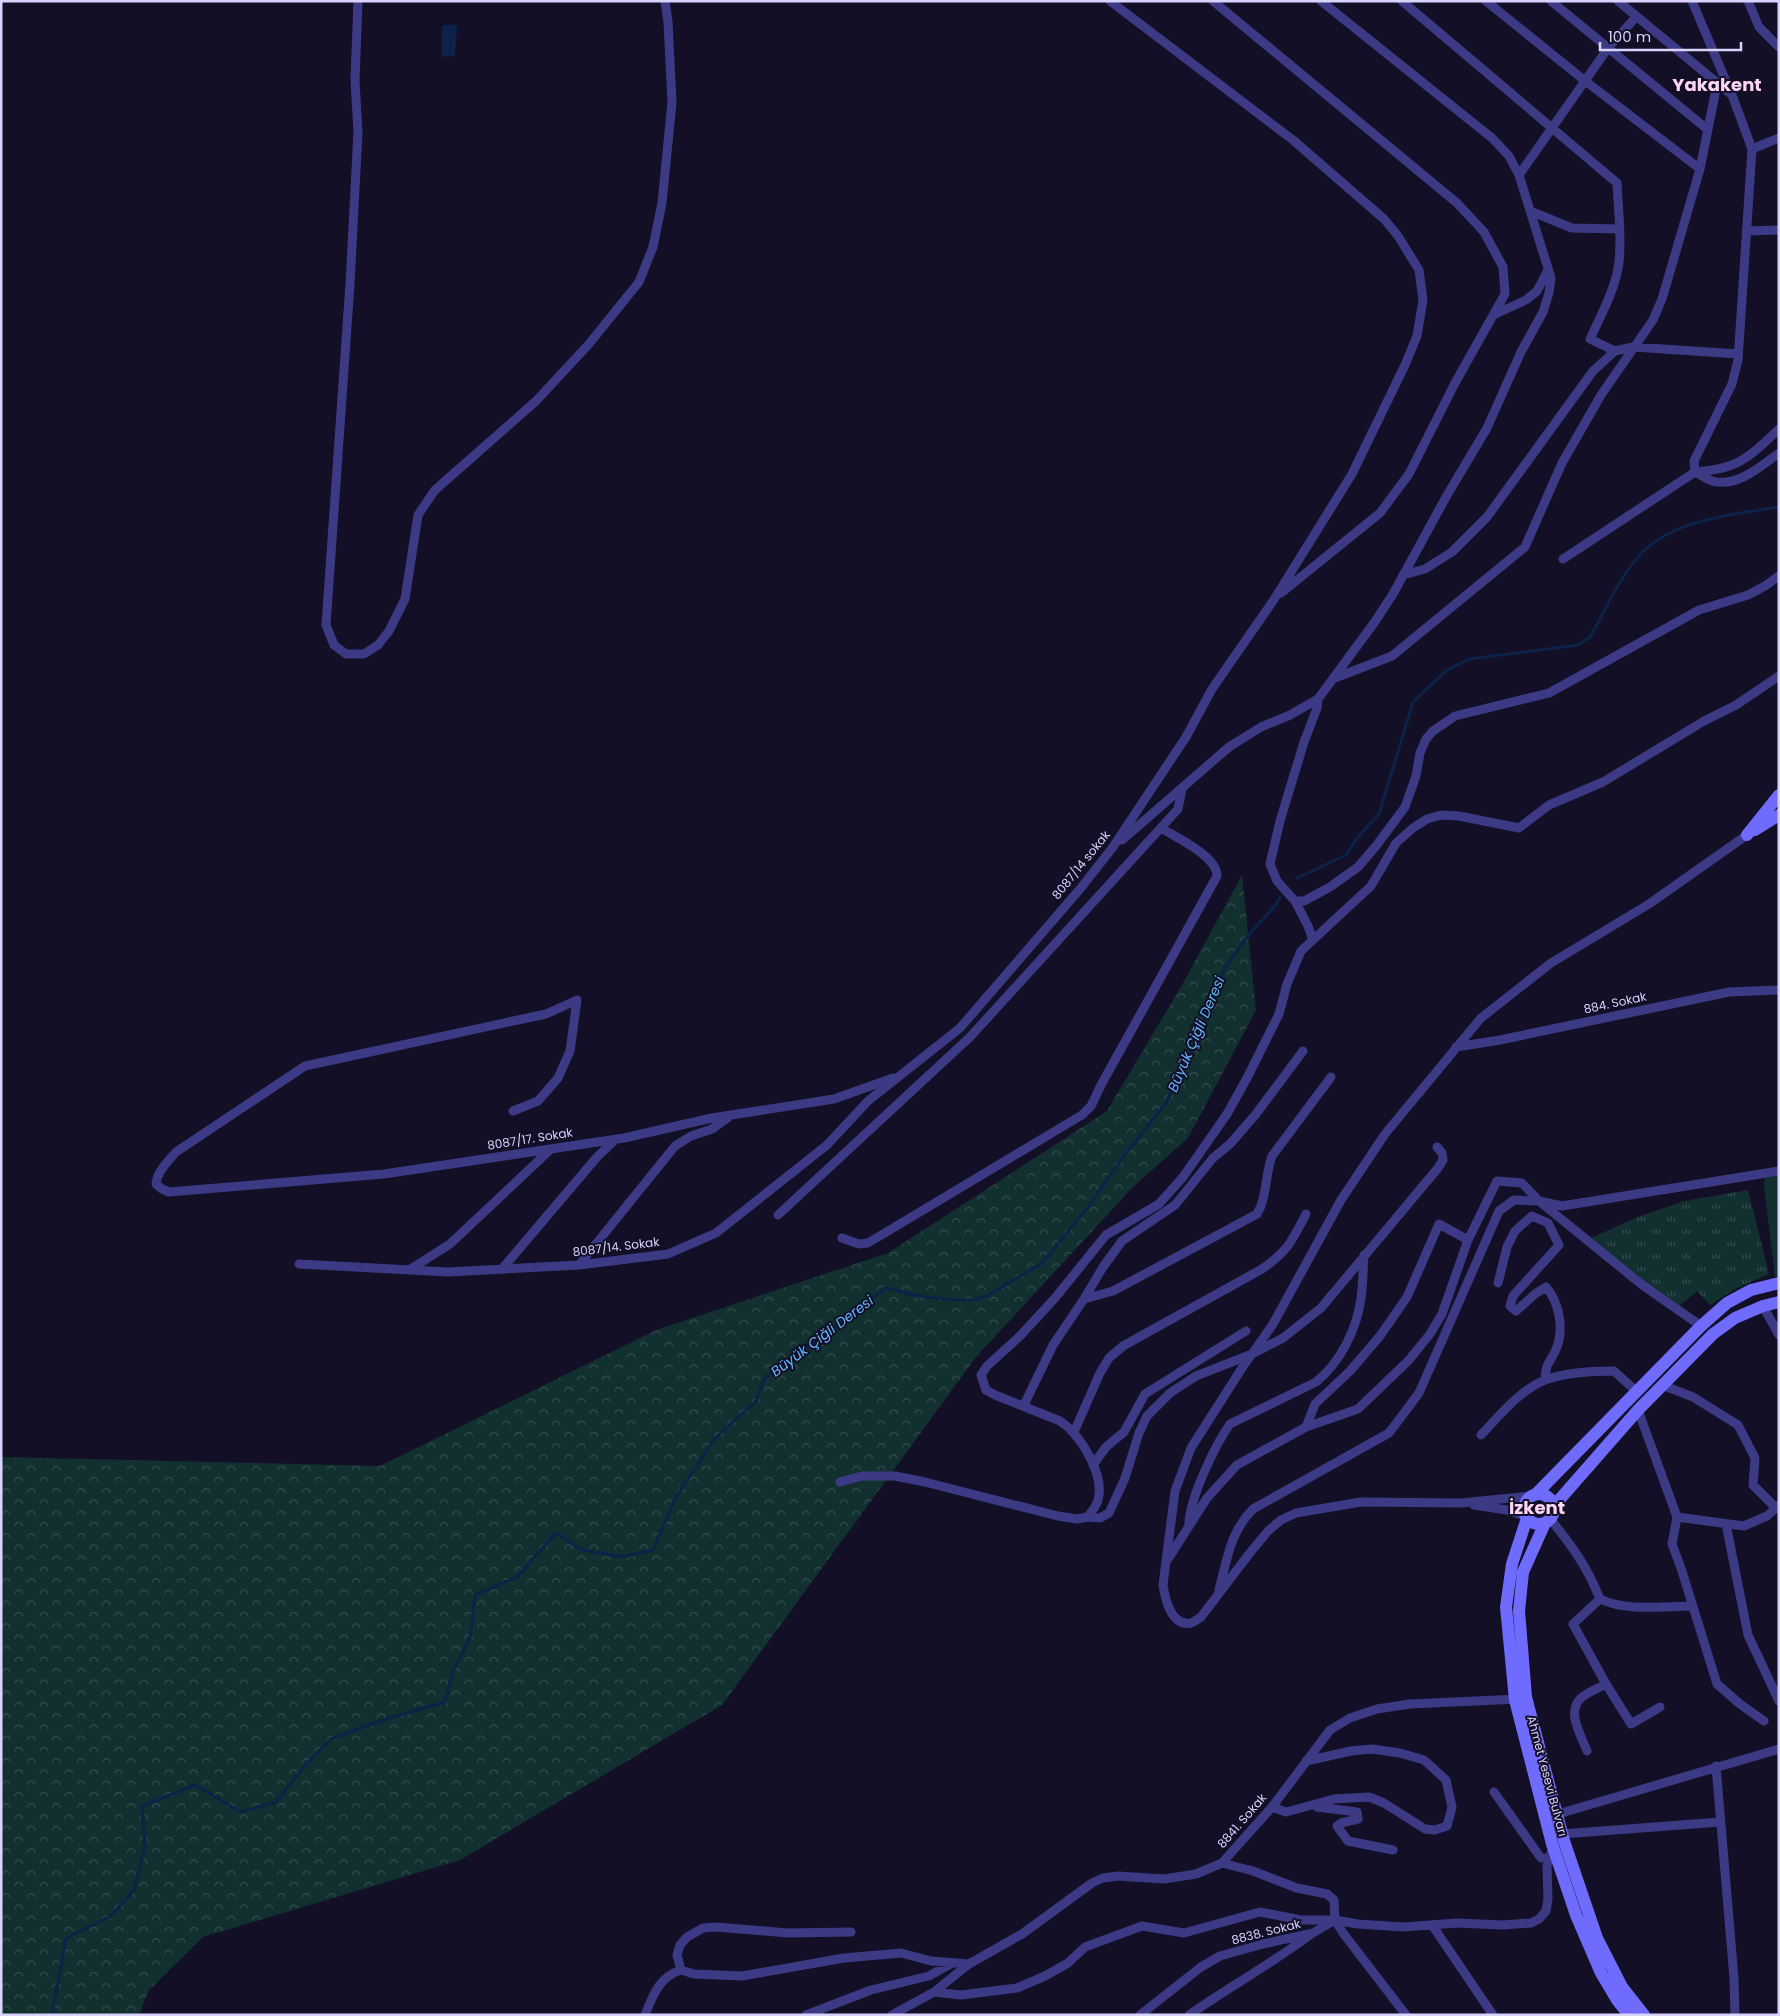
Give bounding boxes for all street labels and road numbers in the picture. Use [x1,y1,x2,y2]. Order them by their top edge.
street label: 8087/14 sokak [1048,826,1114,903]
street label: 884. Sokak [1582,987,1649,1017]
street label: 8087/17. Sokak [486,1123,575,1154]
street label: 8087/14. Sokak [572,1233,661,1260]
street label: Ahmet Yesevi Bulvarı [1523,1714,1572,1838]
street label: 8841. Sokak [1213,1789,1271,1852]
street label: 8838. Sokak [1230,1915,1303,1948]

